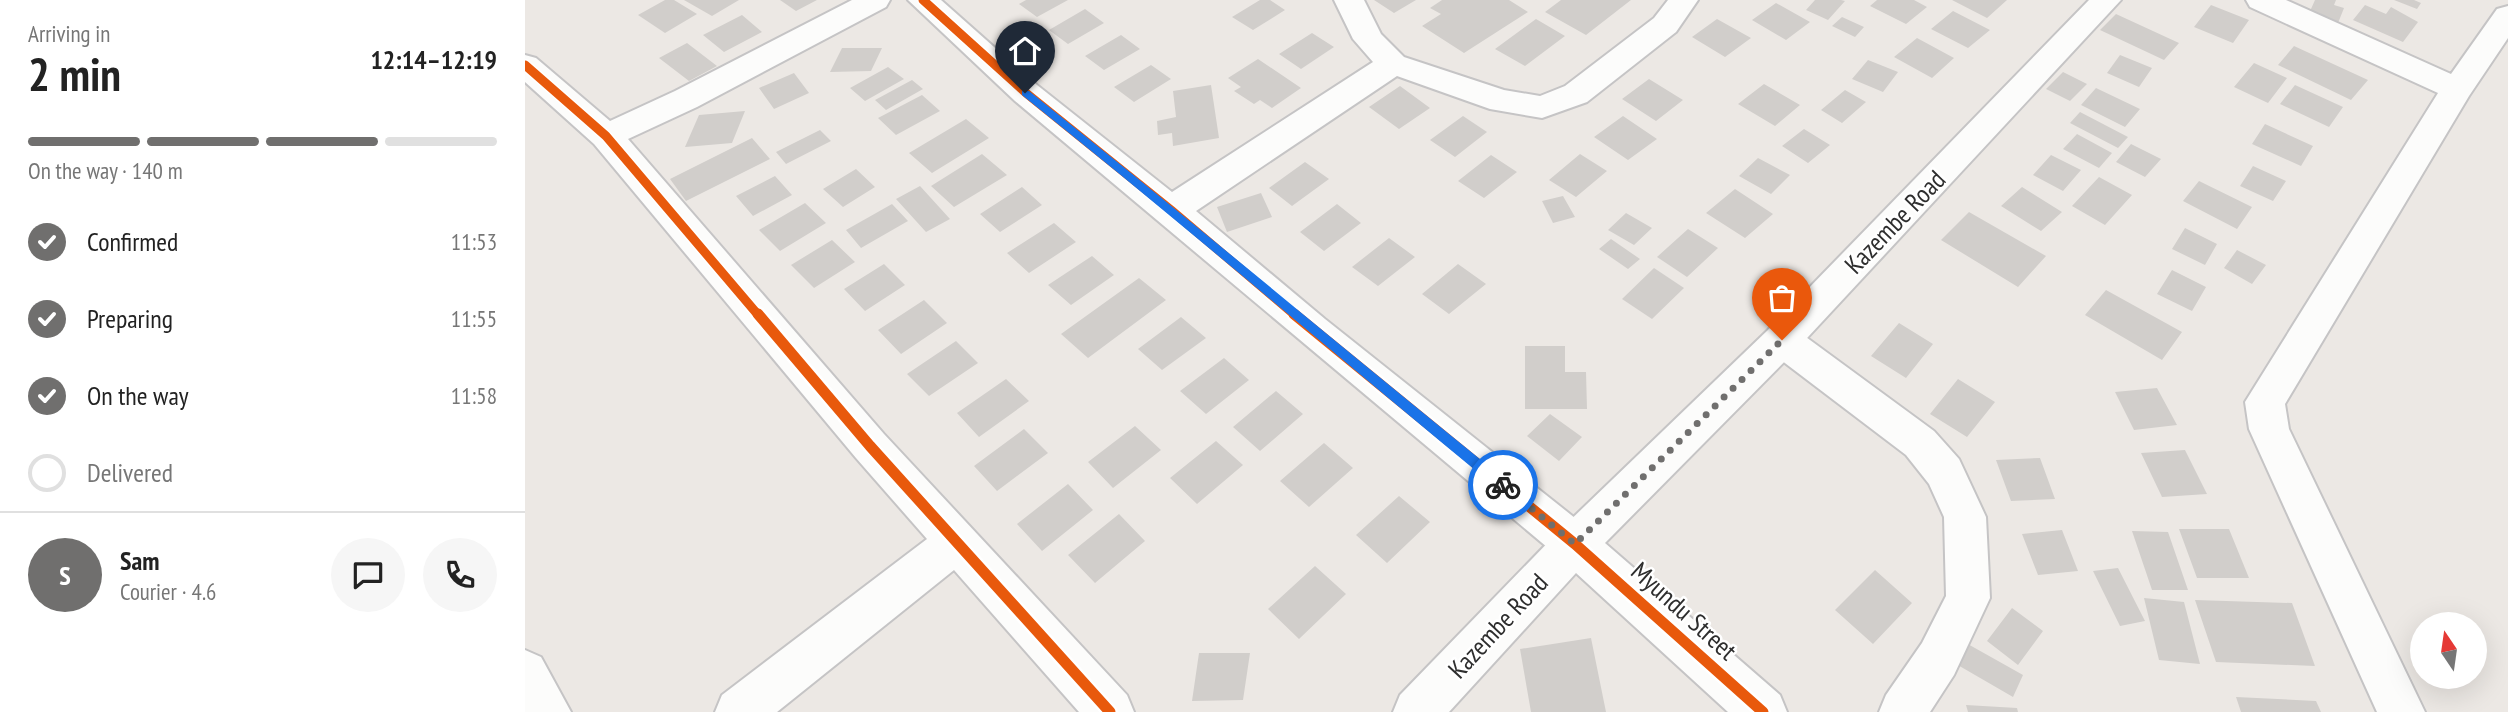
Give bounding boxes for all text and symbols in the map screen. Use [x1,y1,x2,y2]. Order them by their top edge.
text: Arriving in [28,19,110,48]
pin [995,21,1055,93]
icon: home [1006,32,1044,70]
text: 12:14–12:19 [370,43,497,76]
text: 2 min [28,44,121,104]
text: On the way · 140 m [28,156,183,185]
street label: Kazembe Road [1837,163,1952,280]
icon: check [28,223,66,261]
text: Confirmed [87,225,178,258]
text: 11:53 [451,227,497,256]
pin [1752,268,1812,340]
icon: bag [1763,279,1801,317]
icon: check [28,300,66,338]
text: Preparing [87,302,173,335]
text: 11:55 [451,304,497,333]
icon: check [28,377,66,415]
text: On the way [87,379,189,412]
text: 11:58 [451,381,497,410]
courier [1468,450,1538,520]
text: Delivered [87,456,173,489]
icon: bike [1484,466,1522,504]
button: chat [331,538,405,612]
button: phone [423,538,497,612]
text: Sam [120,544,159,577]
street label: Myundu Street [1625,555,1744,667]
text: S [59,559,71,592]
street label: Kazembe Road [1441,566,1554,685]
text: Courier · 4.6 [120,577,216,606]
north arrow [2410,612,2487,690]
map controls [2410,612,2487,689]

